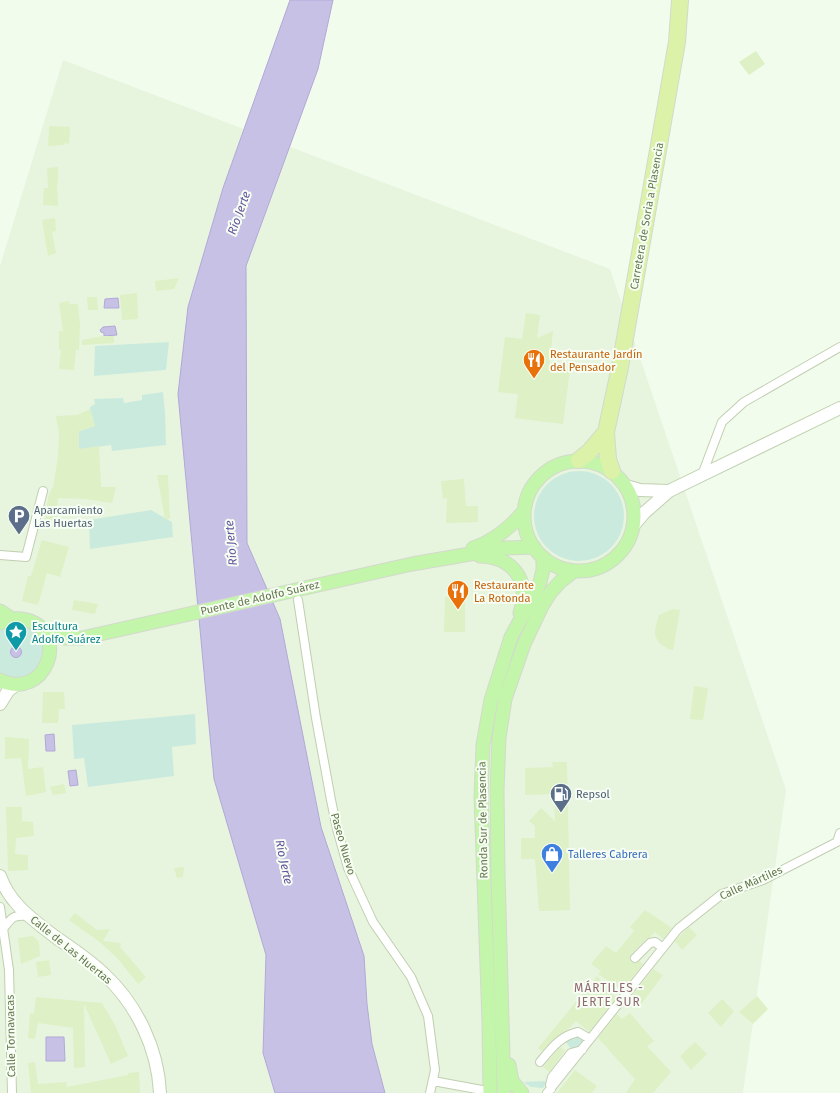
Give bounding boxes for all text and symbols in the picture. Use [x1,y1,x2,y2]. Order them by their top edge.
street label: Carretera de Soria a Plasencia [628,141,666,291]
water label: Río Jerte [225,189,253,237]
restaurant icon: Restaurante Jardín del Pensador [521,347,547,380]
place label: Restaurante Jardín del Pensador [550,348,642,374]
parking icon: Aparcamiento Las Huertas [6,503,32,536]
place label: Aparcamiento Las Huertas [34,504,103,530]
water label: Río Jerte [222,520,240,566]
street label: Puente de Adolfo Suárez [199,578,321,618]
restaurant icon: Restaurante La Rotonda [445,578,471,611]
place label: Restaurante La Rotonda [474,579,534,605]
place icon: Escultura Adolfo Suárez [3,619,29,652]
place label: Escultura Adolfo Suárez [32,620,101,646]
street label: Ronda Sur de Plasencia [475,761,491,879]
fuel station icon: Repsol [548,781,574,814]
place label: Repsol [576,788,610,801]
street label: Paseo Nuevo [328,812,358,876]
water label: Río Jerte [272,838,296,886]
shop icon: Talleres Cabrera [539,841,565,874]
place label: Talleres Cabrera [568,848,648,861]
street label: Calle Mártiles [718,863,784,903]
street label: Calle de Las Huertas [28,913,114,987]
district label: MÁRTILES - JERTE SUR [574,980,644,1009]
street label: Calle Tornavacas [4,995,18,1077]

